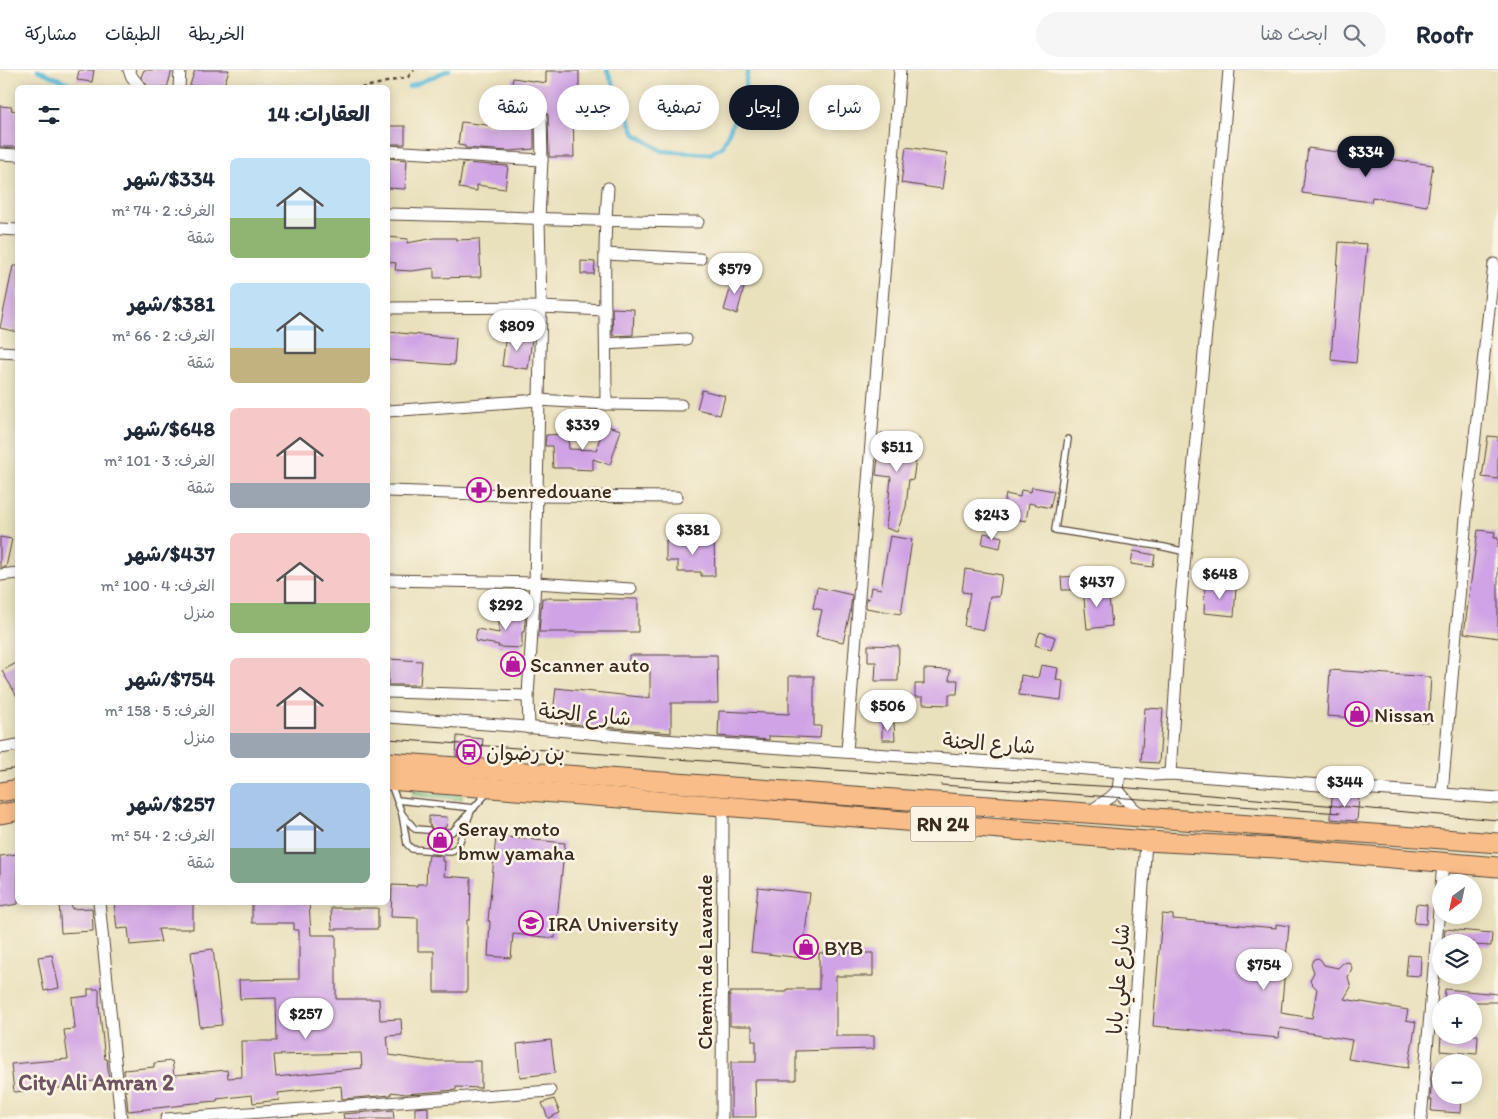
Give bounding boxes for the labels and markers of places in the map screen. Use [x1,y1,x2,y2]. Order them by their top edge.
pin: $334 [1336,136,1396,178]
pin: $579 [705,252,765,295]
pin: $809 [487,310,547,352]
pin: $339 [553,408,613,451]
pin: $511 [867,430,927,473]
pharmacy icon: benredouane [466,477,492,503]
place label: benredouane [496,478,612,503]
pin: $243 [962,498,1022,541]
pin: $381 [663,514,723,556]
pin: $648 [1190,558,1250,600]
pin: $437 [1067,566,1127,608]
pin: $292 [476,588,536,631]
shop icon: Scanner auto [500,651,526,677]
place label: Scanner auto [530,652,650,677]
pin: $506 [858,690,918,732]
shop icon: Nissan [1344,701,1370,727]
place label: Nissan [1374,702,1435,727]
bus stop icon: بن رضوان [456,739,482,765]
place label: بن رضوان [486,740,565,766]
pin: $344 [1315,766,1375,808]
place label: Seray moto bmw yamaha [458,816,575,865]
shop icon: Seray moto bmw yamaha [427,827,453,853]
school or university icon: IRA University [518,910,544,936]
place label: IRA University [548,911,678,936]
shop icon: BYB [793,934,819,960]
place label: BYB [824,935,863,960]
pin: $754 [1234,948,1294,991]
pin: $257 [276,998,336,1040]

